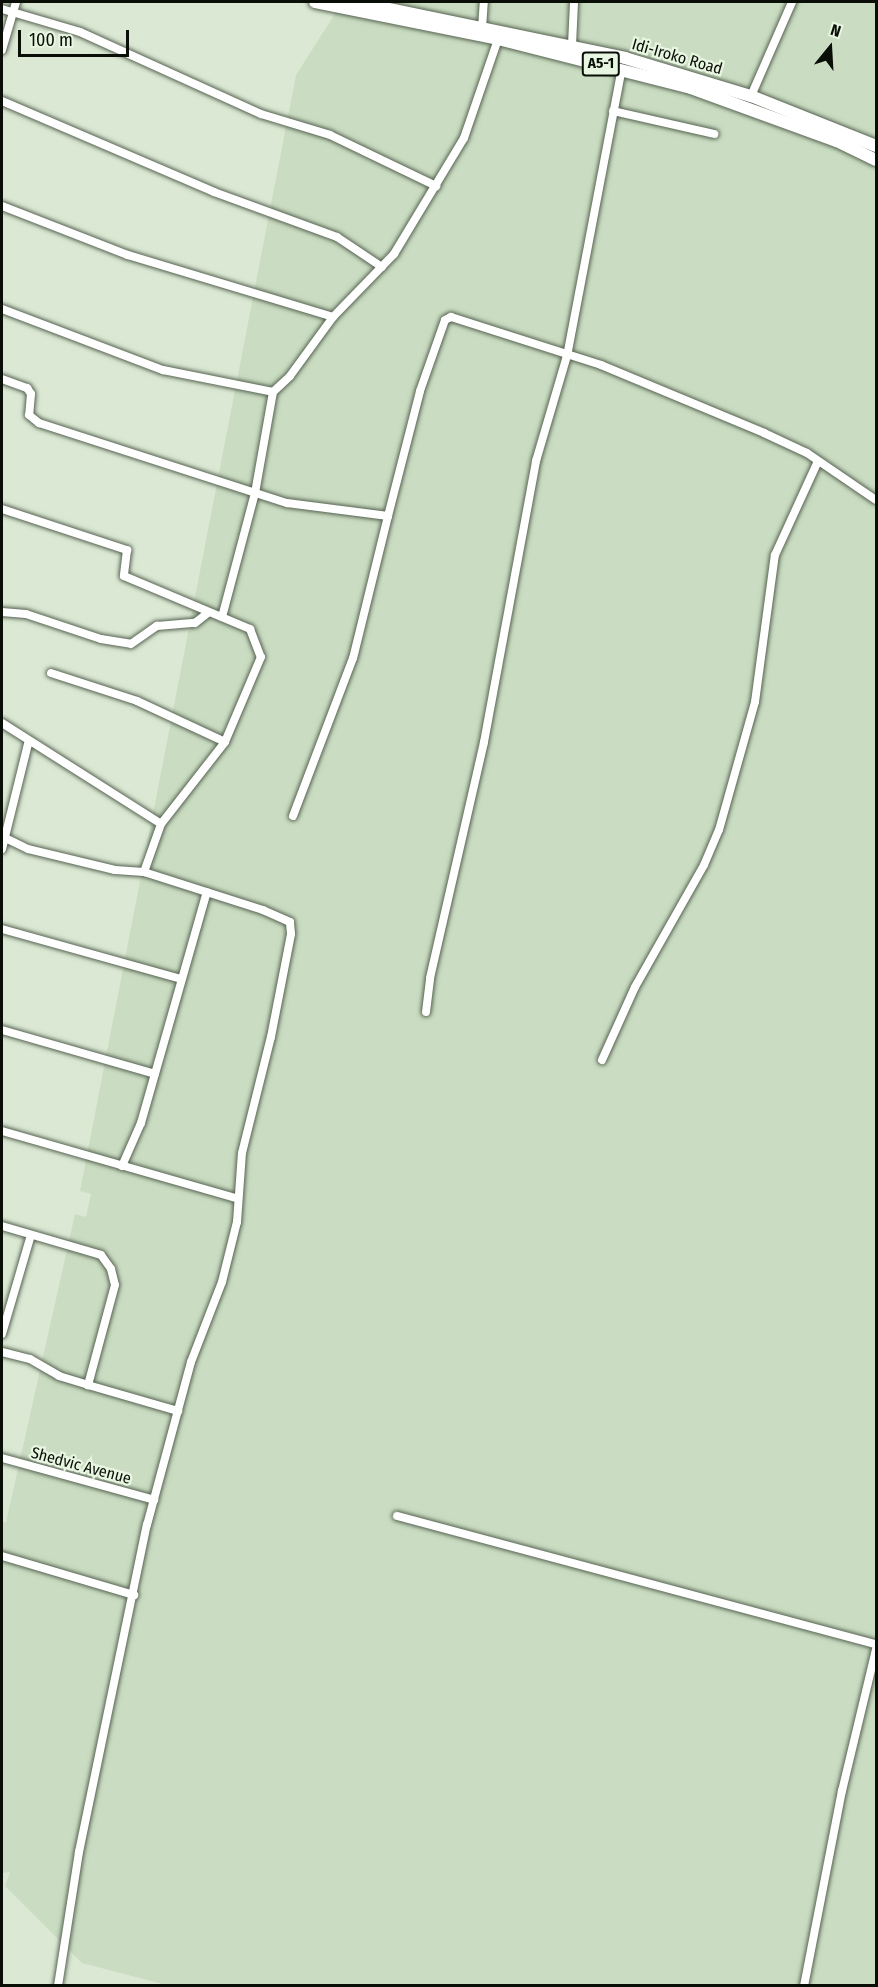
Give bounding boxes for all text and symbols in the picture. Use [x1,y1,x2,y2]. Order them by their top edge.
scale bar [21,18,132,56]
north arrow [800,18,860,78]
text: N [828,20,843,41]
text: 100 m [29,29,73,51]
street label: Idi-Iroko Road [630,35,724,79]
road number: A5-1 [582,52,620,76]
street label: Shedvic Avenue [29,1443,133,1489]

